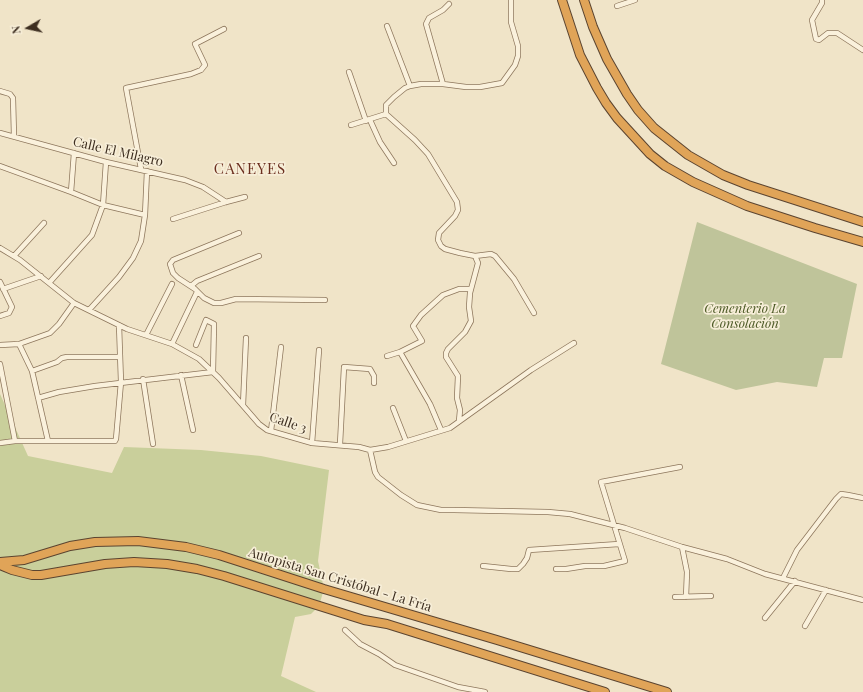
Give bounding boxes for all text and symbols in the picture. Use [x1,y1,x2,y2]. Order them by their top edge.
north arrow [8,8,48,48]
text: N [8,25,24,35]
street label: Calle El Milagro [71,134,165,170]
district label: CANEYES [214,160,286,178]
park label: Cementerio La Consolación [704,301,786,332]
street label: Calle 3 [267,409,309,437]
street label: Autopista San Cristóbal - La Fría [247,545,433,615]

